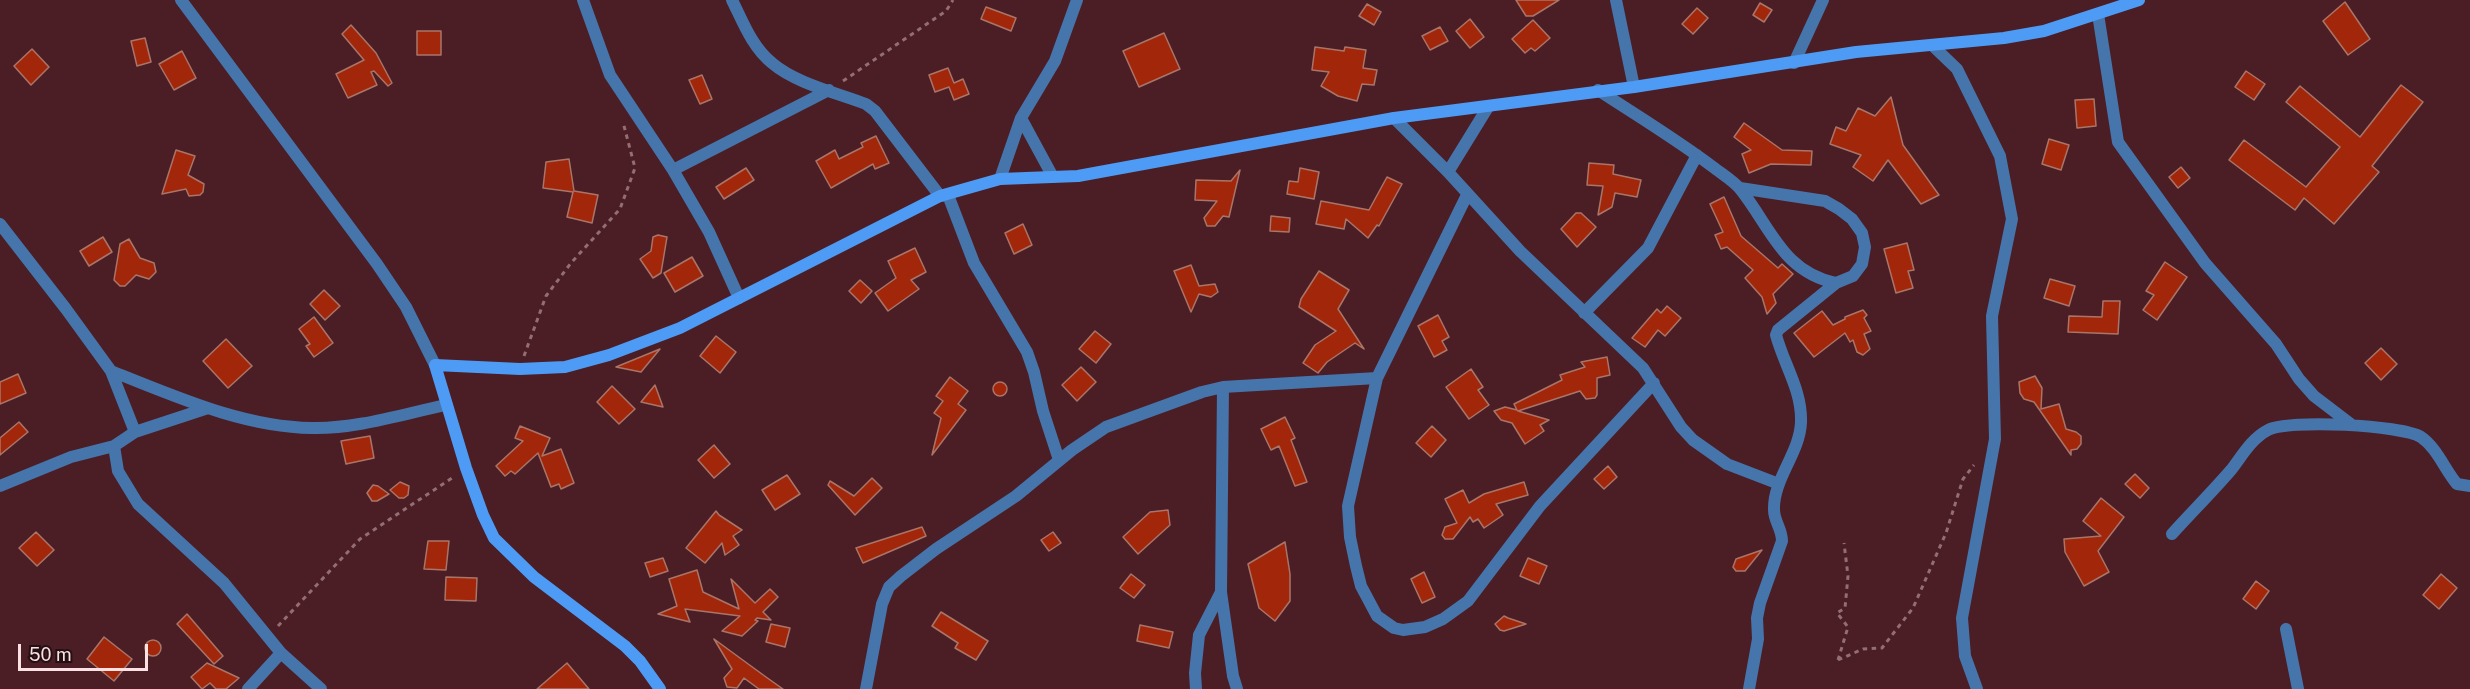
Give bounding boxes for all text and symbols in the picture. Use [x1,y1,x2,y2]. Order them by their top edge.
scale bar [21,632,152,670]
text: 50 m [29,644,72,665]

